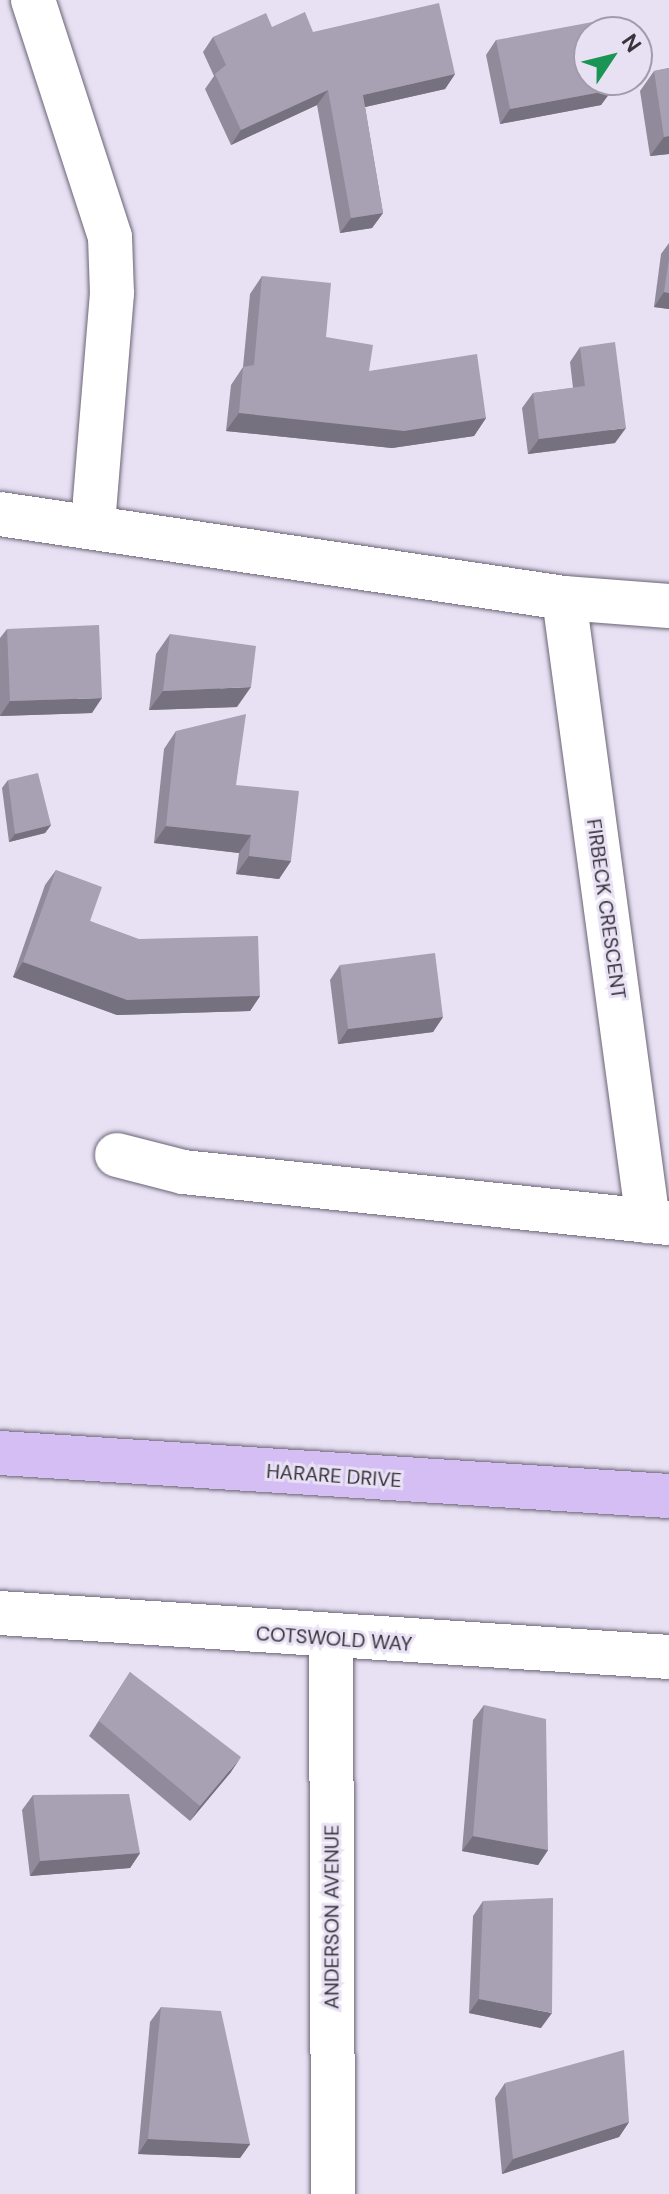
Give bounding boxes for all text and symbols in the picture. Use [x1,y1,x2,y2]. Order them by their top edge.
north arrow [573,16,653,96]
text: N [615,28,648,58]
street label: FIRBECK CRESCENT [581,817,631,1001]
street label: HARARE DRIVE [266,1459,402,1493]
street label: COTSWOLD WAY [255,1622,413,1656]
street label: ANDERSON AVENUE [320,1825,344,2009]

